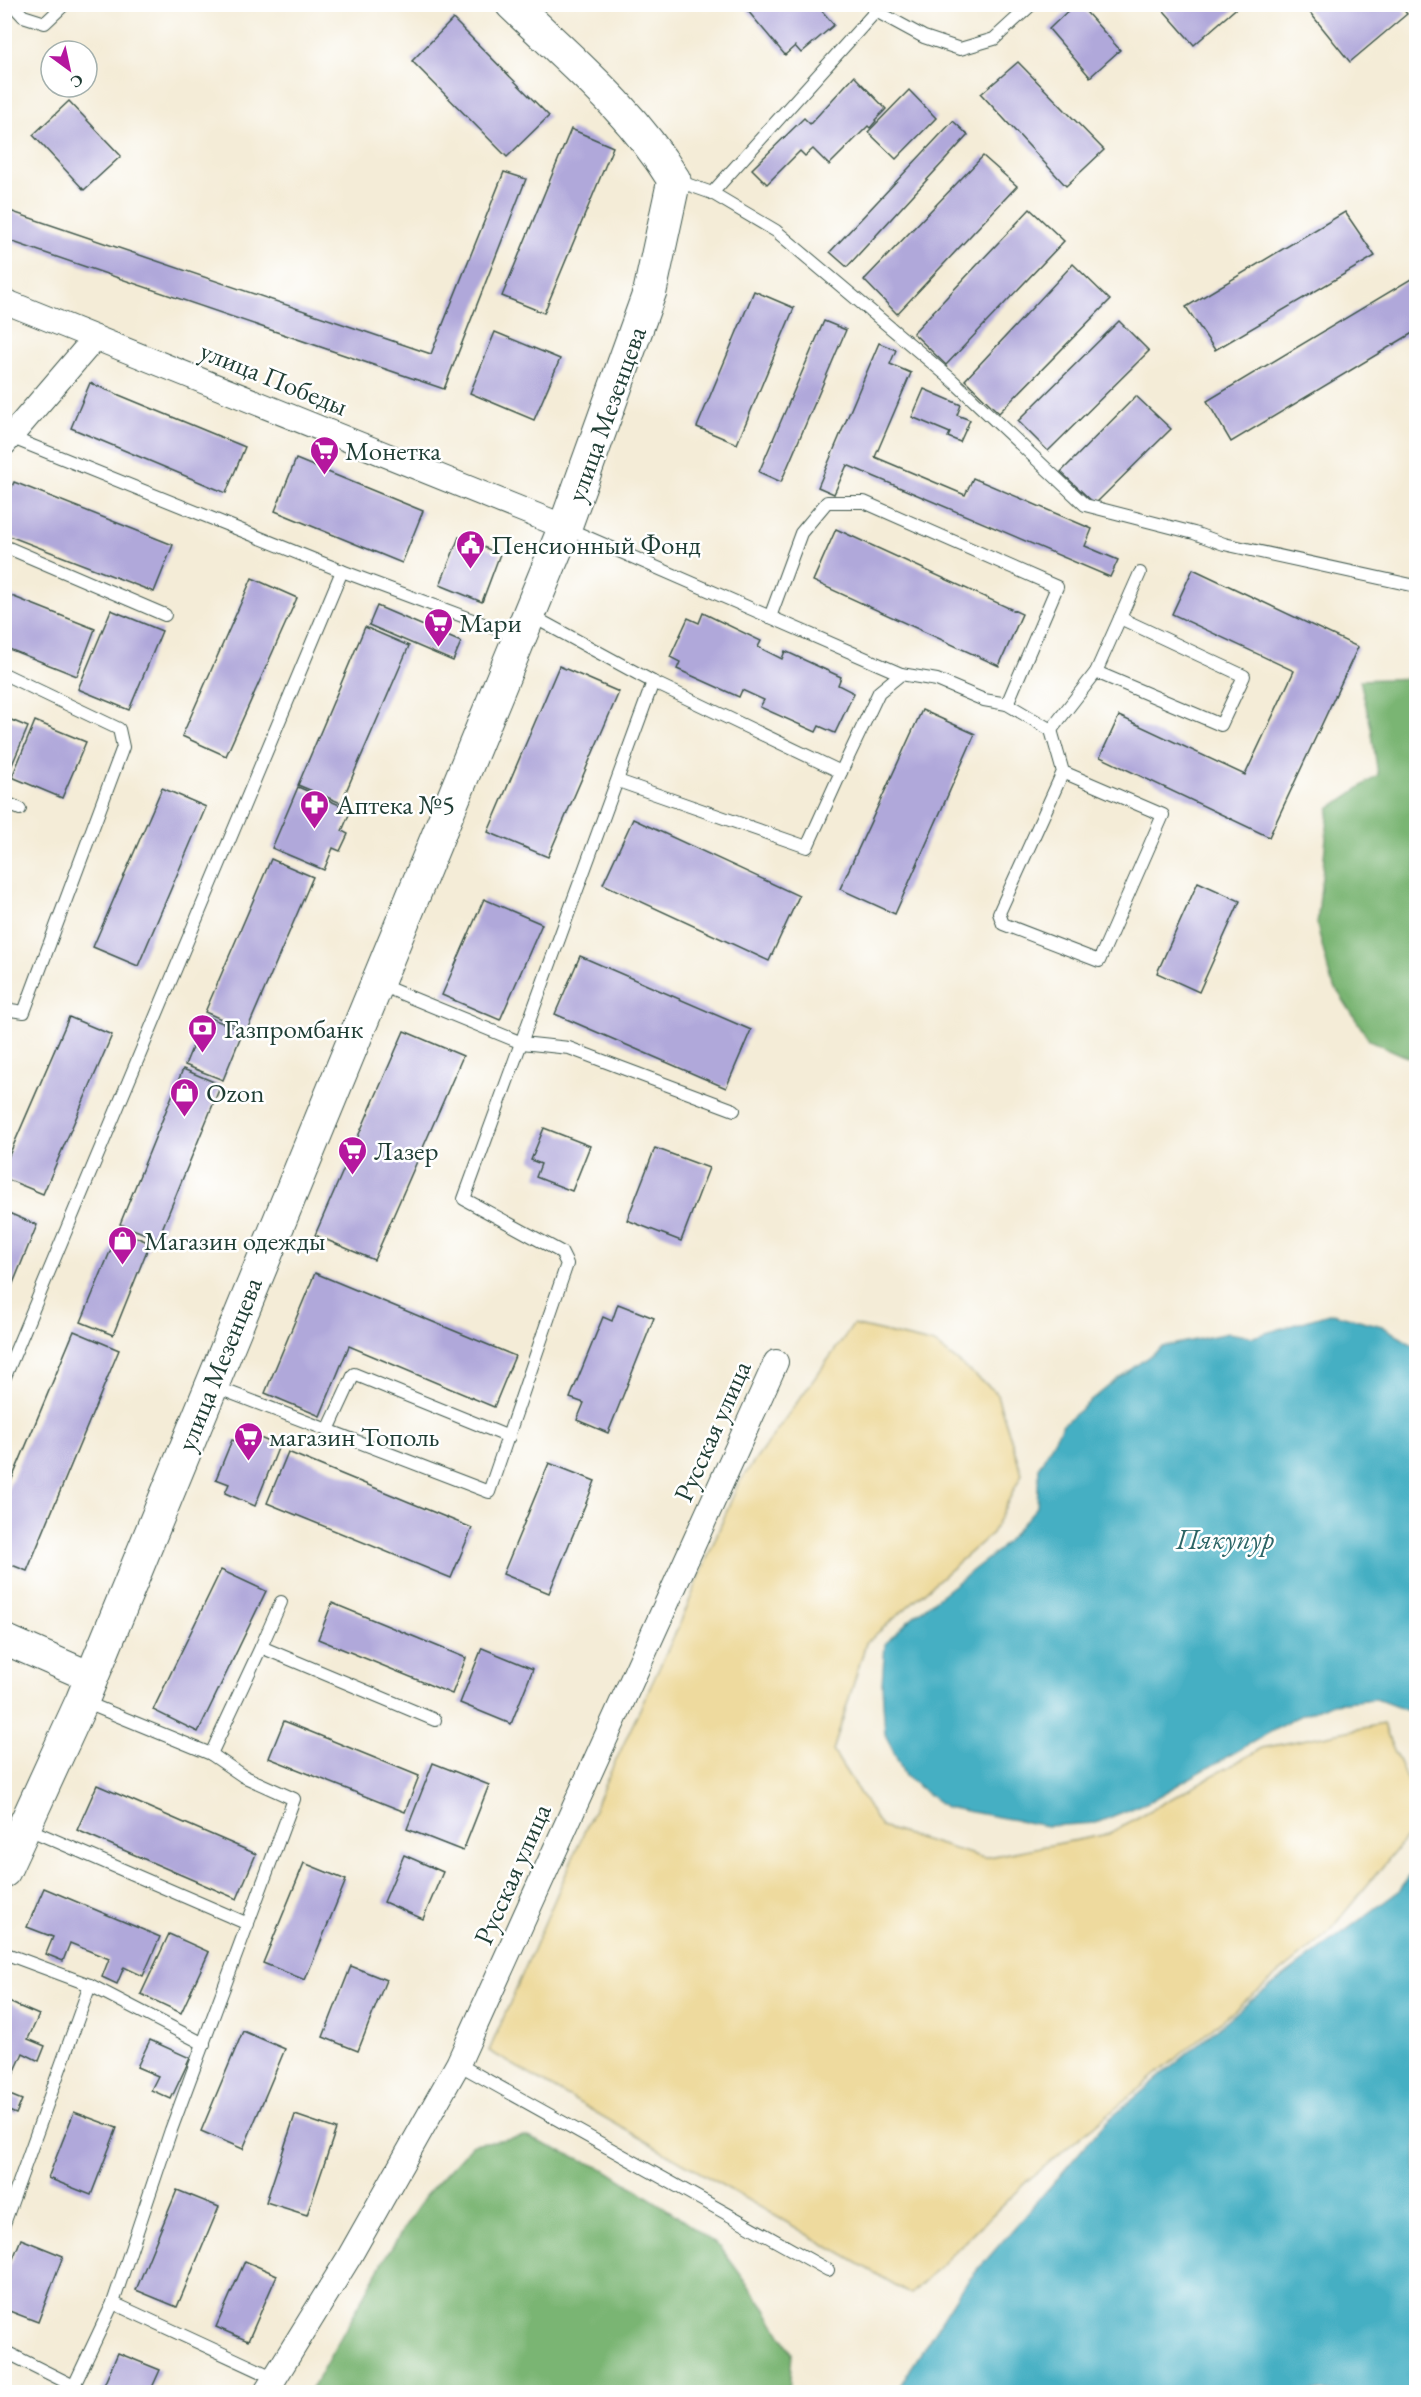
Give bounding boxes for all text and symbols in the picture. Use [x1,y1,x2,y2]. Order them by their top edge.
north arrow [39,39,99,99]
text: С [66,69,87,93]
street label: улица Мезенцева [558,321,654,507]
street label: улица Победы [195,333,353,423]
place label: Монетка [345,433,441,468]
supermarket icon: Монетка [308,434,340,476]
place label: Пенсионный Фонд [491,527,701,562]
public building icon: Пенсионный Фонд [454,528,486,570]
place label: Мари [459,605,522,640]
supermarket icon: Мари [422,606,454,648]
place label: Аптека №5 [335,787,455,822]
pharmacy icon: Аптека №5 [299,788,331,830]
place label: Газпромбанк [224,1011,363,1046]
bank icon: Газпромбанк [187,1012,219,1054]
place label: Ozon [206,1075,264,1110]
shop icon: Ozon [169,1076,201,1118]
place label: Лазер [374,1133,439,1168]
supermarket icon: Лазер [337,1134,369,1176]
place label: Магазин одежды [144,1223,325,1258]
shop icon: Магазин одежды [107,1224,139,1266]
street label: улица Мезенцева [168,1272,270,1456]
street label: Русская улица [665,1355,759,1507]
place label: магазин Тополь [269,1419,440,1454]
supermarket icon: магазин Тополь [232,1420,264,1462]
water label: Пякупур [1175,1521,1275,1557]
street label: Русская улица [465,1798,559,1950]

